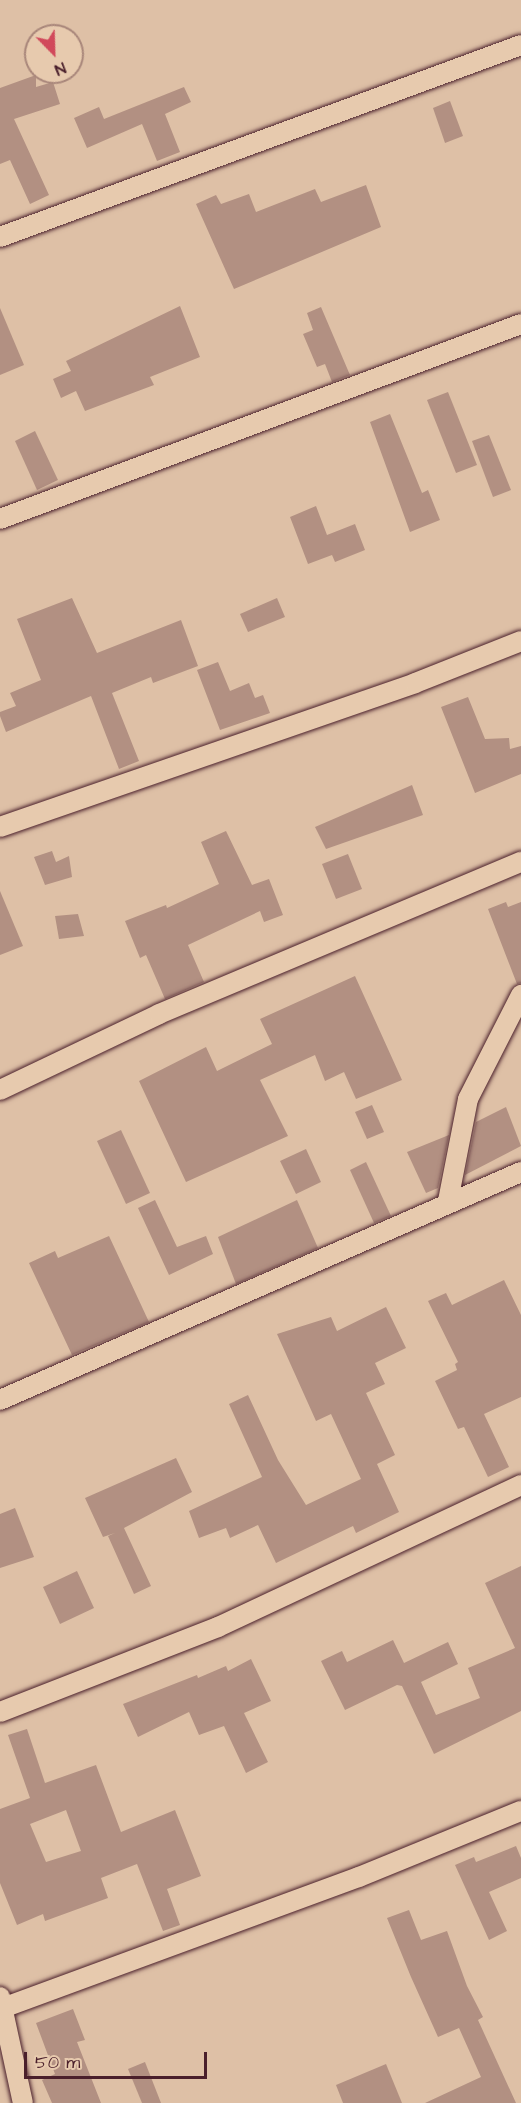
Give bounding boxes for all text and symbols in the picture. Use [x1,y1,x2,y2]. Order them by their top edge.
north arrow [24,24,84,84]
text: N [51,57,69,81]
scale bar [27,2040,210,2078]
text: 50 m [35,2050,80,2075]

